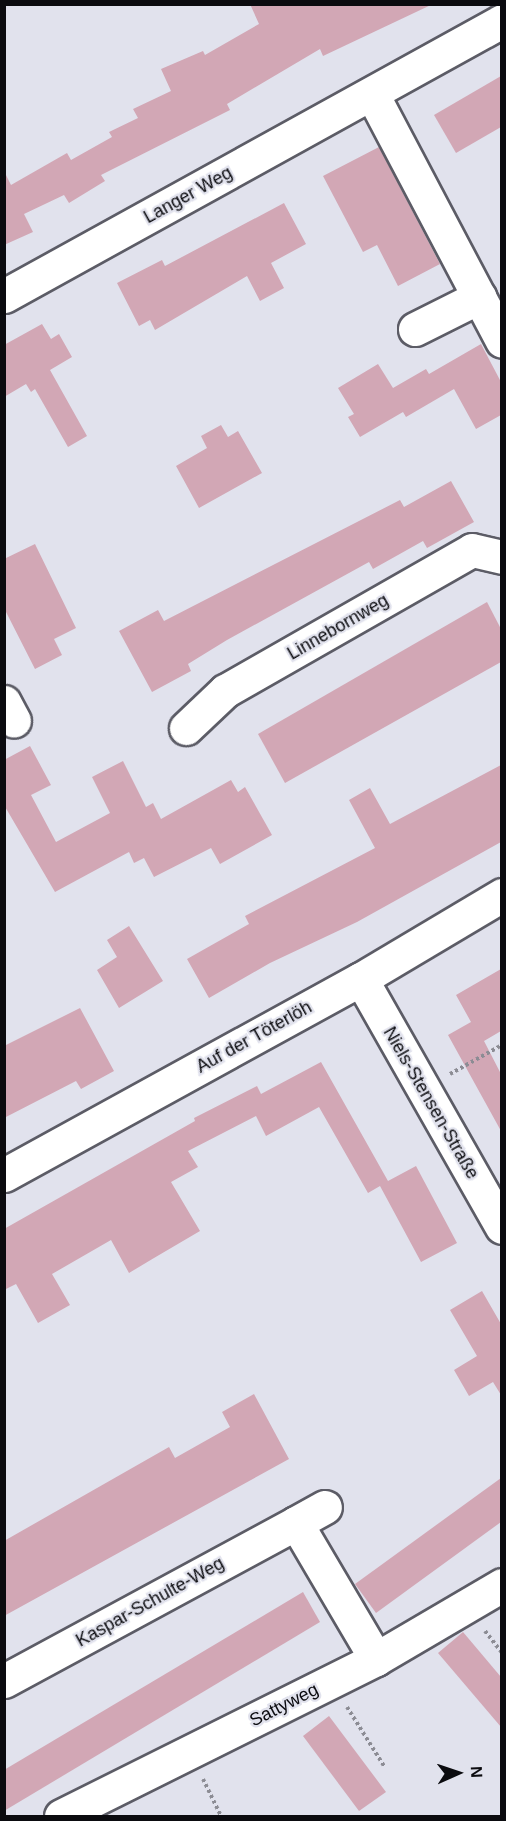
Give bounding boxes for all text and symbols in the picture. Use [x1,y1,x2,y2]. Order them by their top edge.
street label: Langer Weg [140,162,236,228]
street label: Linnebornweg [284,589,392,665]
street label: Auf der Töterlöh [192,996,316,1078]
street label: Niels-Stensen-Straße [379,1023,483,1183]
street label: Kaspar-Schulte-Weg [72,1552,228,1652]
street label: Sattyweg [246,1679,322,1731]
north arrow [428,1743,488,1803]
text: N [468,1766,485,1778]

